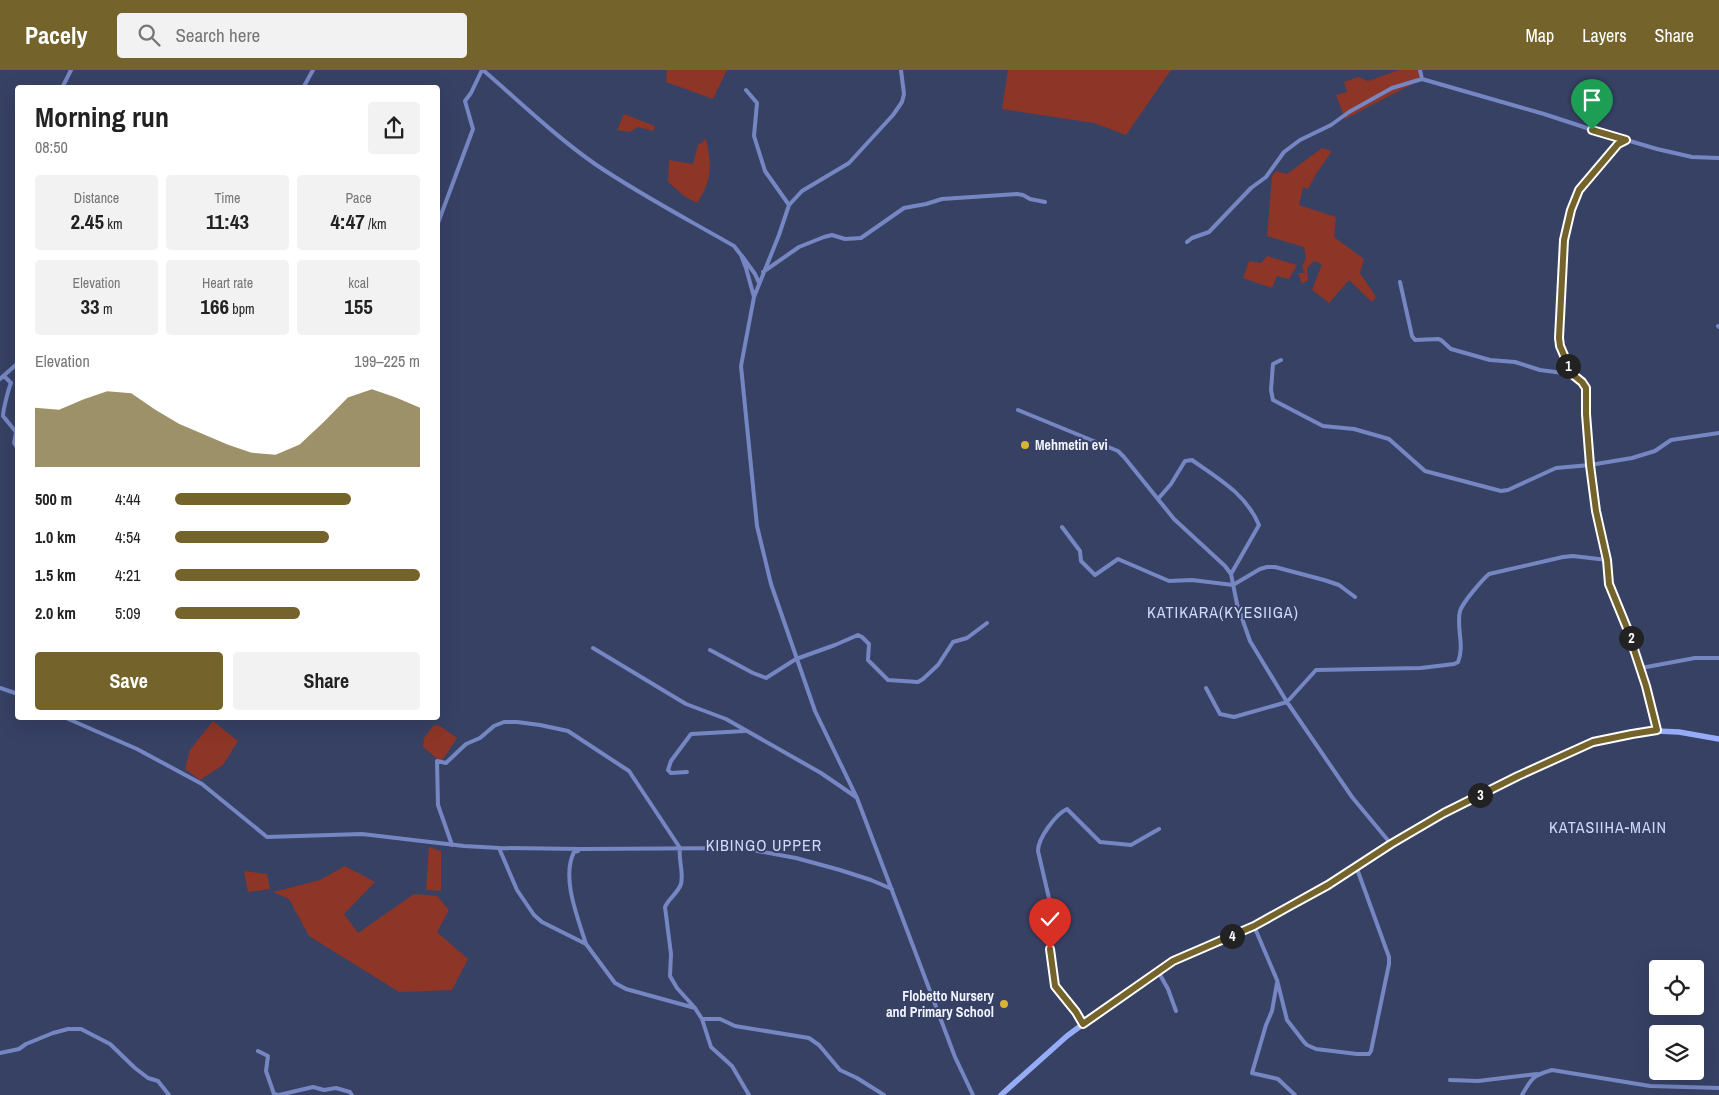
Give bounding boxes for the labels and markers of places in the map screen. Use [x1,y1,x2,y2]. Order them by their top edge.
pin [1571,79,1613,130]
pin: 1 [1556,354,1580,378]
place label: Mehmetin evi [1035,436,1108,454]
marker: Mehmetin evi [1019,439,1031,451]
pin: 2 [1618,626,1644,650]
pin: 3 [1468,782,1492,808]
pin [1029,898,1071,949]
pin: 4 [1220,924,1244,948]
place label: Flobetto Nursery and Primary School [886,987,995,1021]
marker: Flobetto Nursery and Primary School [998,998,1010,1010]

